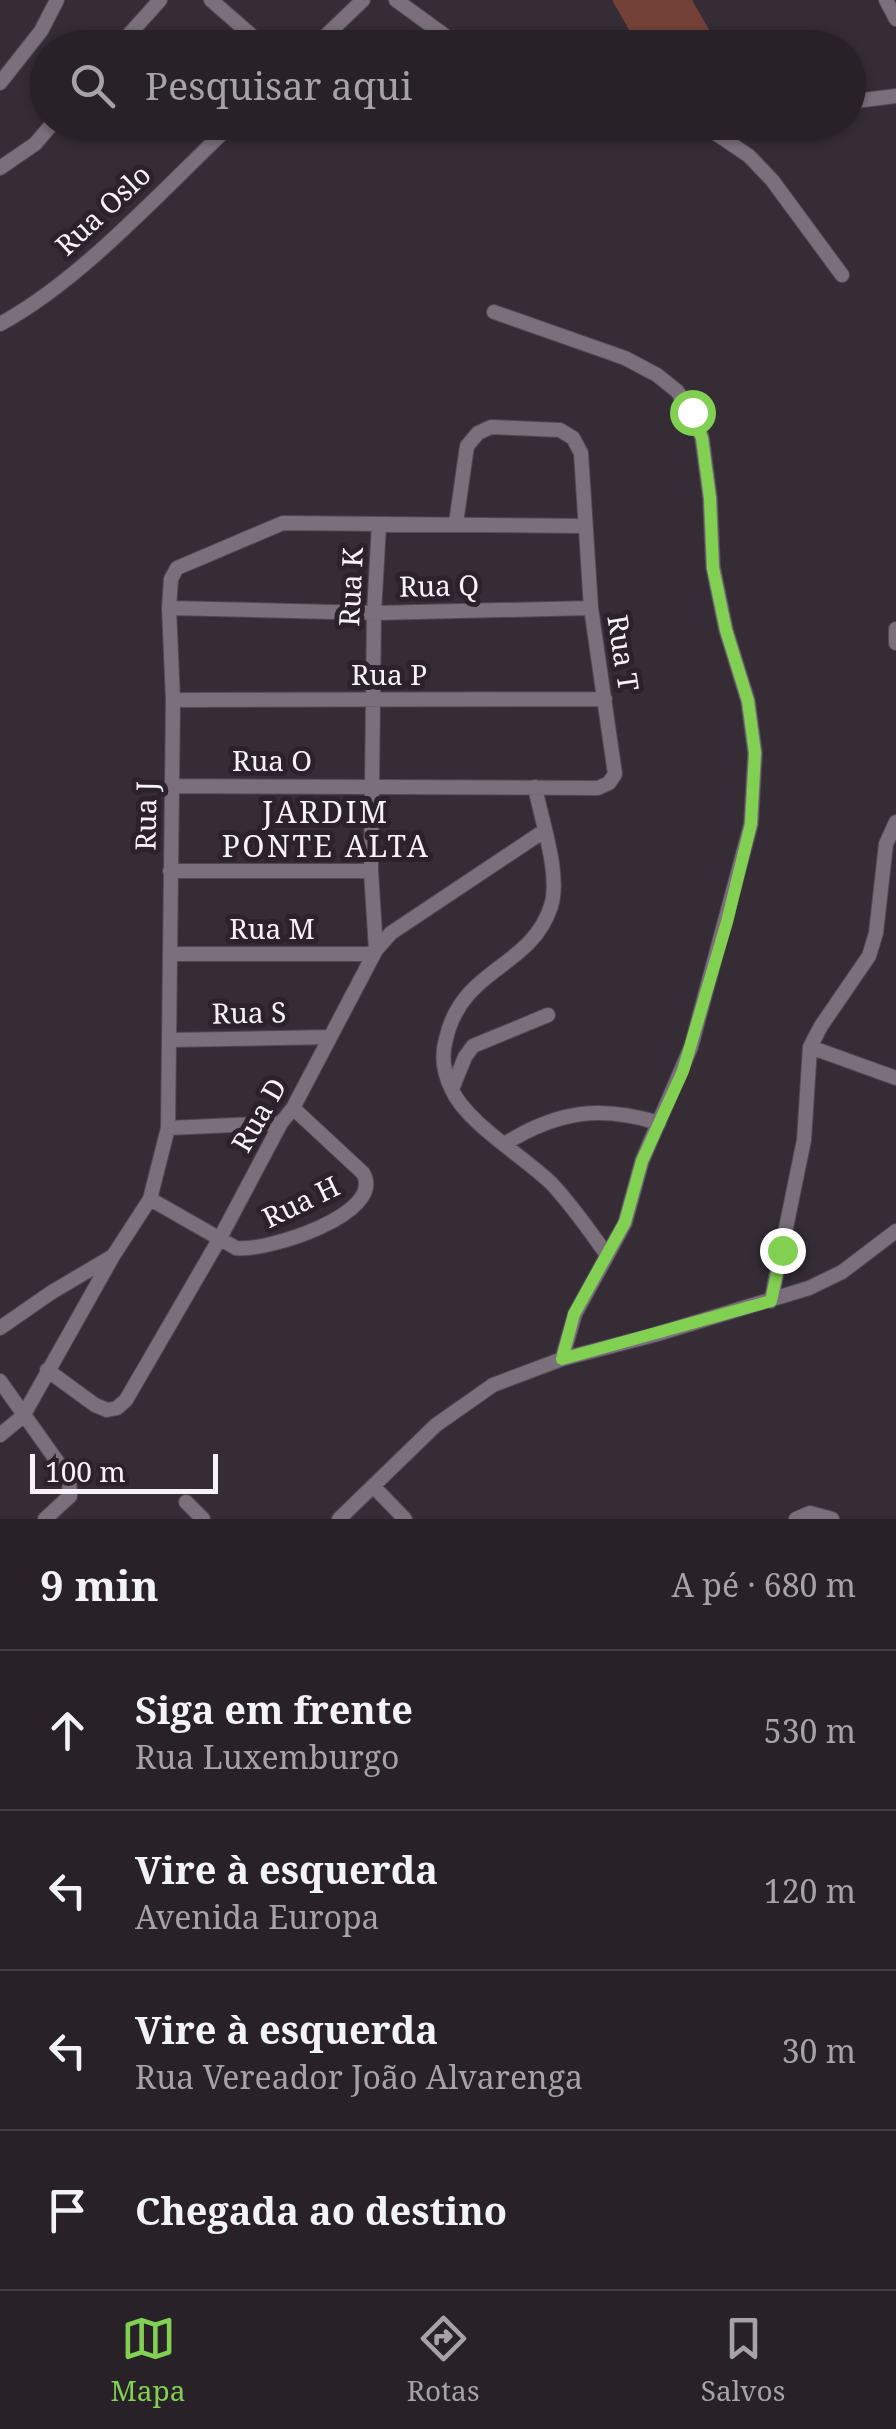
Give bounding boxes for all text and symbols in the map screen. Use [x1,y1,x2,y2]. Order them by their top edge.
search box [30,30,866,140]
icon: search [65,58,120,113]
text: Pesquisar aqui [145,59,412,111]
street label: Rua Oslo [46,155,158,263]
route start [670,390,716,436]
street label: Rua K [329,546,371,627]
street label: Rua Q [399,565,479,605]
street label: Rua T [599,612,649,694]
street label: Rua P [351,655,427,693]
street label: Rua O [232,741,312,779]
street label: Rua J [125,781,165,851]
district label: JARDIM PONTE ALTA [222,791,430,866]
street label: Rua M [229,909,315,947]
street label: Rua S [211,992,287,1032]
street label: Rua D [222,1071,294,1158]
street label: Rua H [256,1166,345,1236]
route end [760,1228,806,1274]
scale bar [30,1449,218,1494]
text: 100 m [45,1452,126,1490]
text: 9 min [40,1556,159,1613]
text: A pé · 680 m [671,1563,856,1606]
text: Siga em frente [135,1683,413,1735]
icon: ahead [40,1703,95,1758]
text: 530 m [764,1709,856,1752]
text: Rua Luxemburgo [135,1735,399,1778]
text: Vire à esquerda [135,1843,438,1895]
icon: left [40,1863,95,1918]
text: 120 m [764,1869,856,1912]
text: Avenida Europa [135,1895,380,1938]
text: Vire à esquerda [135,2003,438,2055]
icon: left [40,2023,95,2078]
text: 30 m [782,2029,856,2072]
text: Rua Vereador João Alvarenga [135,2055,583,2098]
icon: arrive [40,2183,95,2238]
text: Chegada ao destino [135,2184,507,2236]
tab: Mapa [111,2311,186,2409]
tab: Rotas [407,2311,480,2409]
tab: Salvos [701,2311,785,2409]

